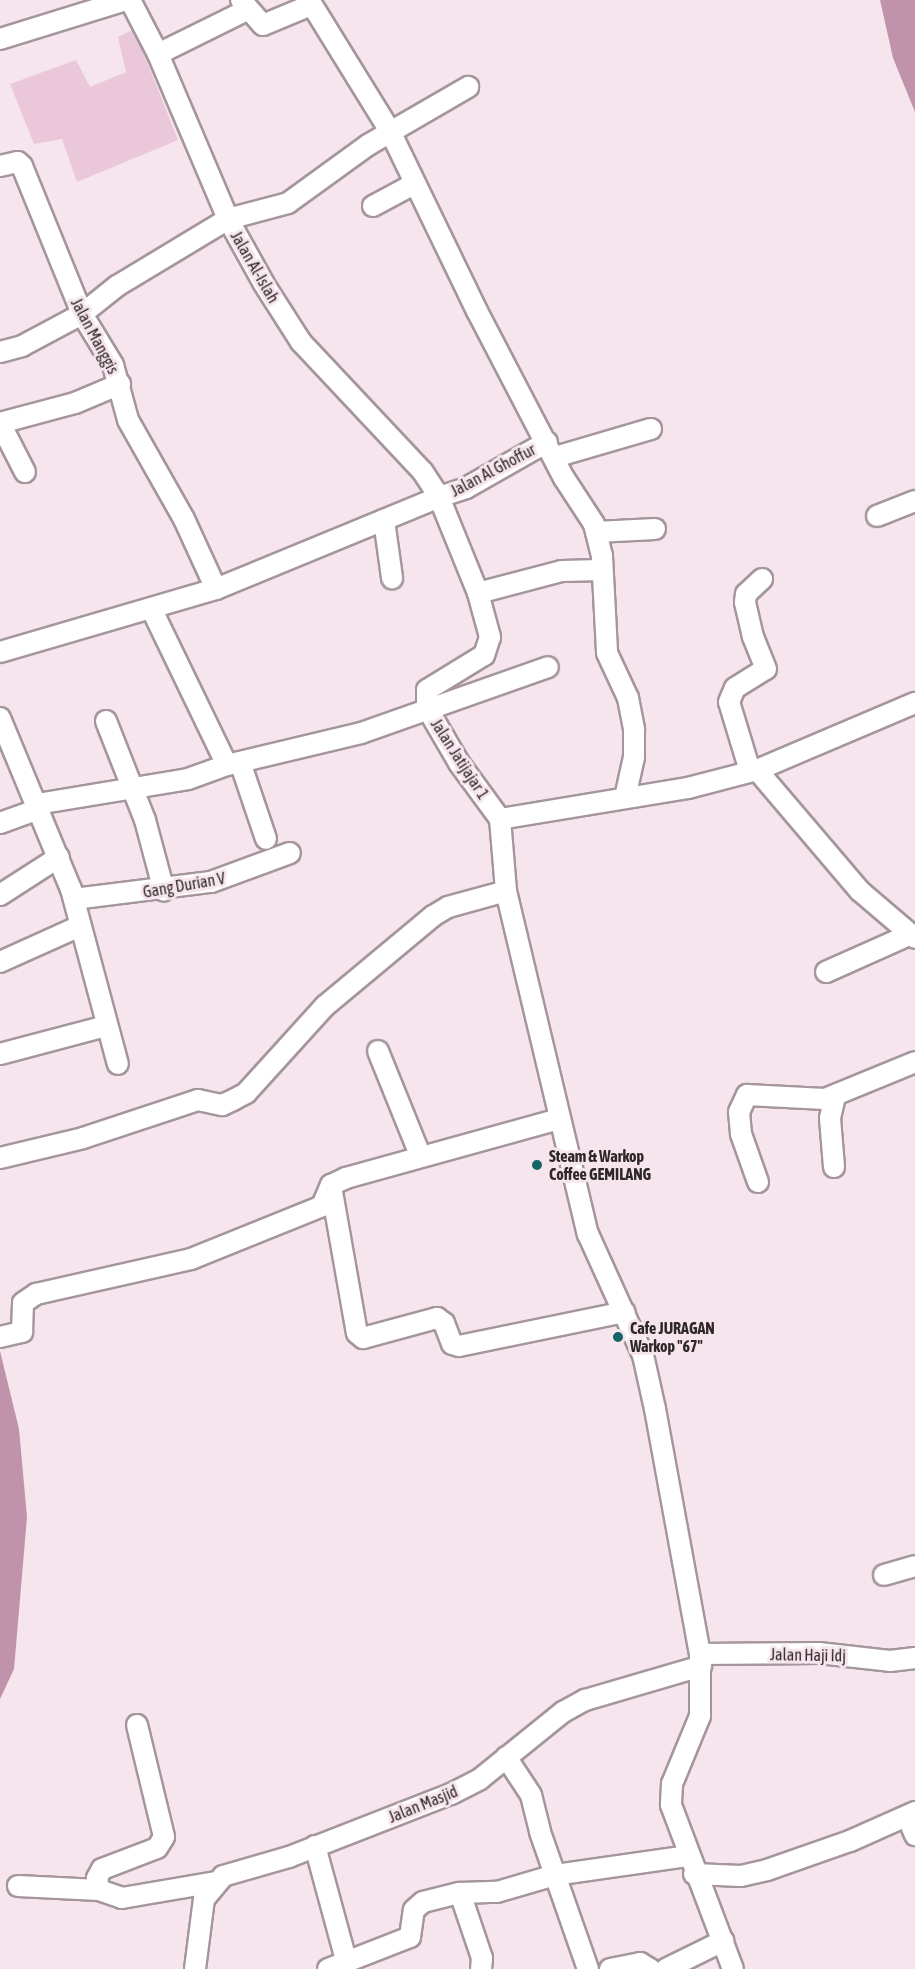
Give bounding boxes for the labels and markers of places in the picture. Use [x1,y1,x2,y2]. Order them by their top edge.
place label: Steam & Warkop Coffee GEMILANG [549,1146,651,1184]
marker: Steam & Warkop Coffee GEMILANG [530,1158,544,1172]
place label: Cafe JURAGAN Warkop "67" [630,1318,715,1356]
marker: Cafe JURAGAN Warkop "67" [611,1330,625,1344]

